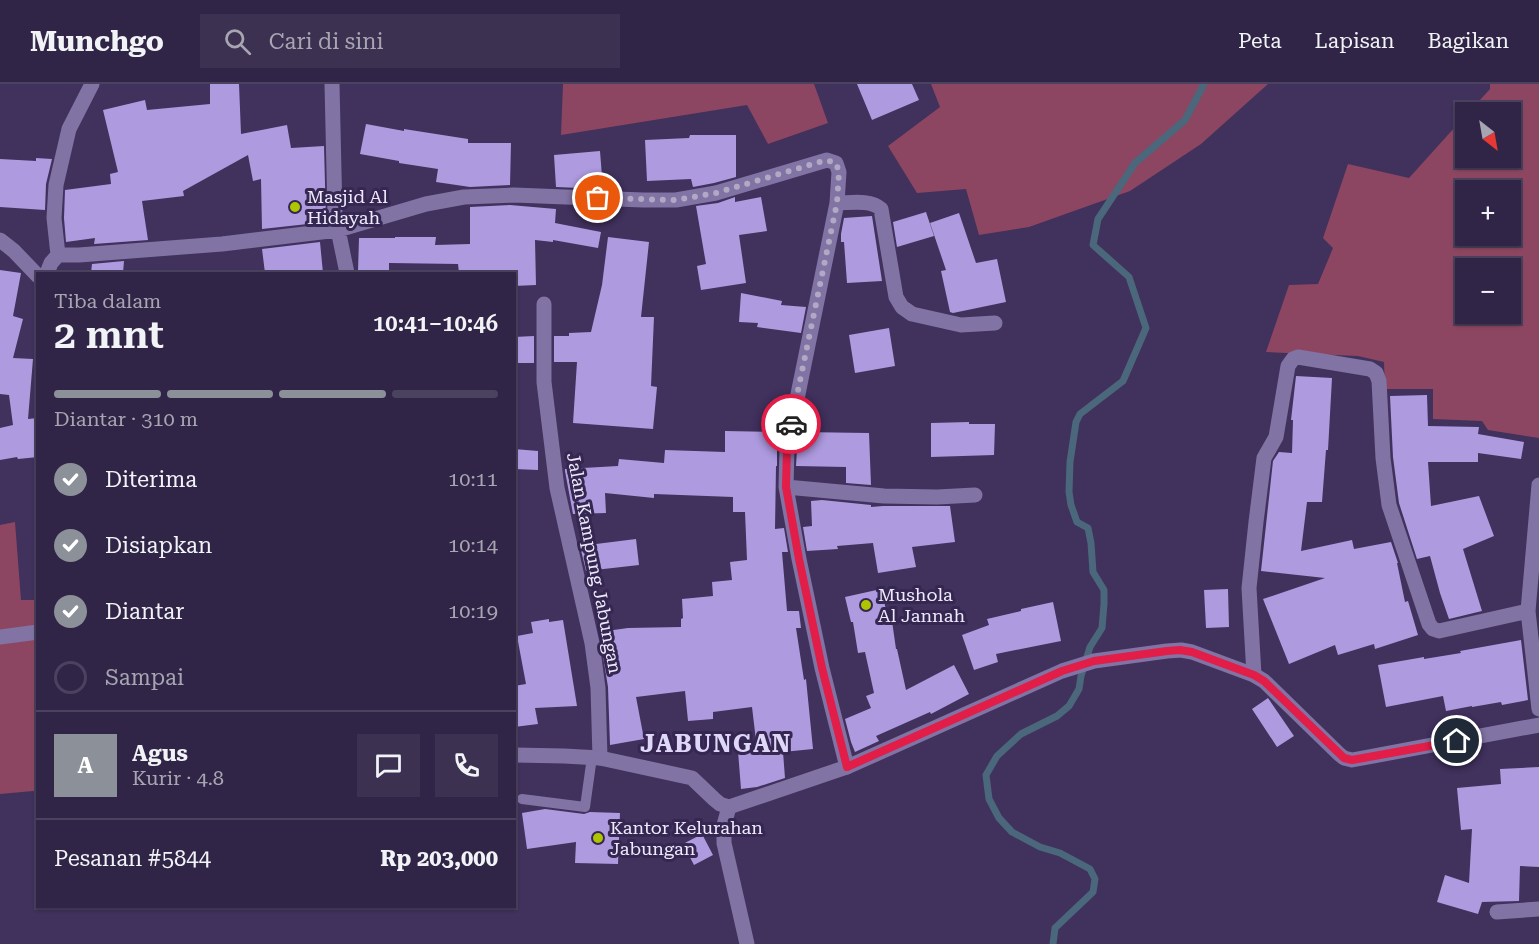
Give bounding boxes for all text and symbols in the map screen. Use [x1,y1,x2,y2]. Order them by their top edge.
search box [200,14,620,68]
text: Munchgo [30,25,164,58]
icon: search [221,25,254,58]
text: Cari di sini [269,29,383,54]
text: Peta [1238,29,1282,53]
text: Lapisan [1315,29,1395,53]
text: Bagikan [1428,29,1509,53]
north arrow [1455,102,1521,168]
map controls [1455,102,1521,324]
pin [572,172,623,223]
button: + [1455,180,1521,246]
icon: bag [581,181,614,214]
place label: Masjid Al Hidayah [307,186,388,228]
marker: Masjid Al Hidayah [288,200,302,214]
button: − [1455,258,1521,324]
text: Tiba dalam [54,289,161,313]
text: 10:41–10:46 [373,311,498,336]
text: 2 mnt [54,312,164,358]
courier [761,394,821,454]
text: Diantar · 310 m [54,407,198,431]
icon: car [775,408,808,441]
street label: Jalan Kampung Jabungan [563,451,626,676]
icon: check [54,463,87,496]
text: Diterima [105,467,197,492]
text: 10:11 [448,467,498,491]
icon: check [54,529,87,562]
text: Disiapkan [105,533,212,558]
text: 10:14 [448,533,498,557]
place label: Mushola Al Jannah [878,584,965,626]
icon: check [54,595,87,628]
marker: Mushola Al Jannah [859,598,873,612]
text: Diantar [105,599,184,624]
text: 10:19 [448,599,498,623]
text: Sampai [105,665,184,690]
pin [1431,715,1482,766]
icon: home [1440,724,1473,757]
district label: JABUNGAN [640,730,792,758]
button: chat [357,734,420,797]
button: phone [435,734,498,797]
text: Agus [132,741,188,766]
text: A [78,753,93,778]
text: Kurir · 4.8 [132,766,224,790]
place label: Kantor Kelurahan Jabungan [610,817,763,859]
marker: Kantor Kelurahan Jabungan [591,831,605,845]
text: Pesanan #5844 [54,846,211,871]
text: Rp 203,000 [380,846,498,871]

